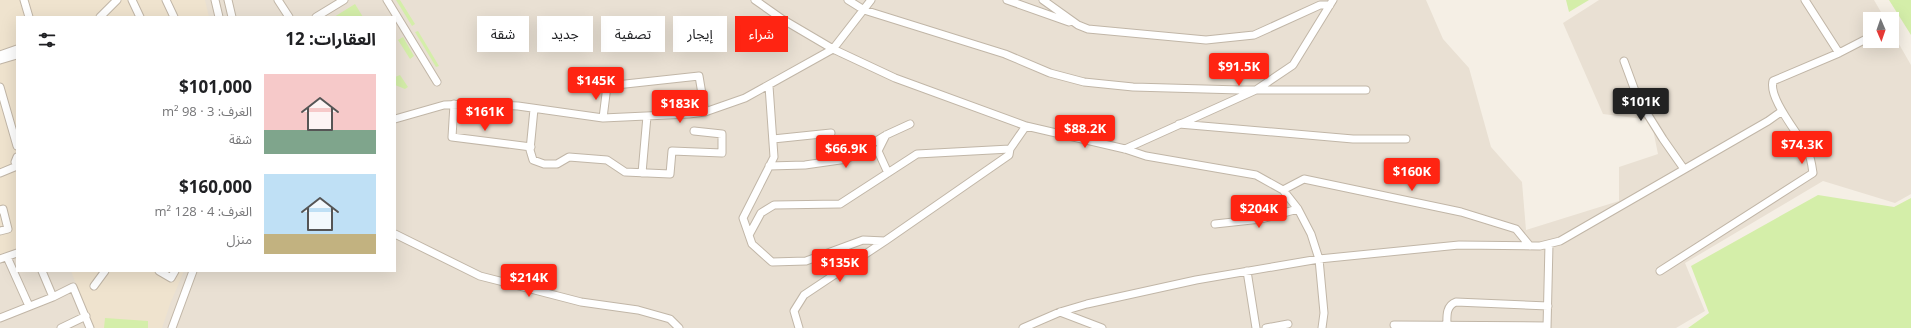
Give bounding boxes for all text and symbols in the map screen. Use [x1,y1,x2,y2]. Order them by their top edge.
north arrow [1863,12,1899,48]
map controls [1863,12,1899,48]
chip: شقة [477,16,529,52]
chip: جديد [537,16,593,52]
chip: تصفية [601,16,665,52]
chip: إيجار [673,16,727,52]
chip: شراء [735,16,788,52]
text: العقارات: 12 [285,27,376,50]
icon: filters [36,29,58,51]
pin: $91.5K [1206,53,1272,87]
text: $91.5K [1218,57,1260,75]
pin: $145K [568,67,624,101]
text: $145K [577,71,615,89]
text: $101,000 [179,75,252,98]
pin: $101K [1613,88,1669,122]
icon: home [296,90,344,138]
pin: $183K [652,90,708,124]
text: $101K [1622,92,1660,110]
text: $183K [661,94,699,112]
pin: $161K [457,98,513,132]
text: الغرف: 3 · 98 m² [162,102,252,120]
text: $161K [466,102,504,120]
pin: $88.2K [1052,115,1118,149]
text: $88.2K [1064,119,1106,137]
text: شقة [229,130,252,148]
pin: $74.3K [1769,131,1835,165]
pin: $66.9K [813,135,879,169]
text: $74.3K [1781,135,1823,153]
text: $66.9K [825,139,867,157]
pin: $160K [1384,158,1440,192]
text: $160K [1393,162,1431,180]
text: $160,000 [179,175,252,198]
icon: home [296,190,344,238]
pin: $204K [1231,195,1287,229]
text: $204K [1240,199,1278,217]
text: الغرف: 4 · 128 m² [155,202,252,220]
text: منزل [227,230,252,248]
pin: $135K [812,249,868,283]
text: $135K [821,253,859,271]
pin: $214K [501,264,557,298]
text: $214K [510,268,548,286]

